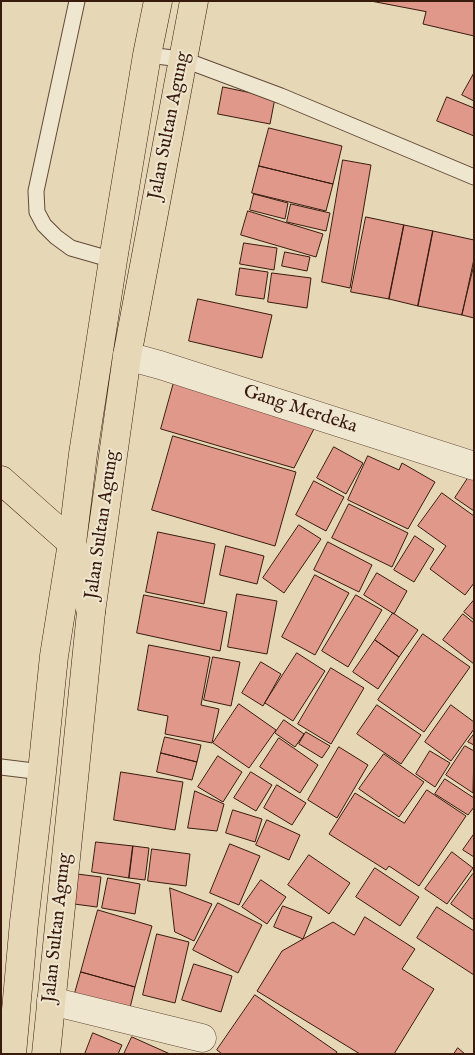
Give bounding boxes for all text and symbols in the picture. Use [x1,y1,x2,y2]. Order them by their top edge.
street label: Jalan Sultan Agung [144,50,196,202]
street label: Gang Merdeka [240,381,360,439]
street label: Jalan Sultan Agung [81,449,125,601]
street label: Jalan Sultan Agung [39,852,77,1004]

